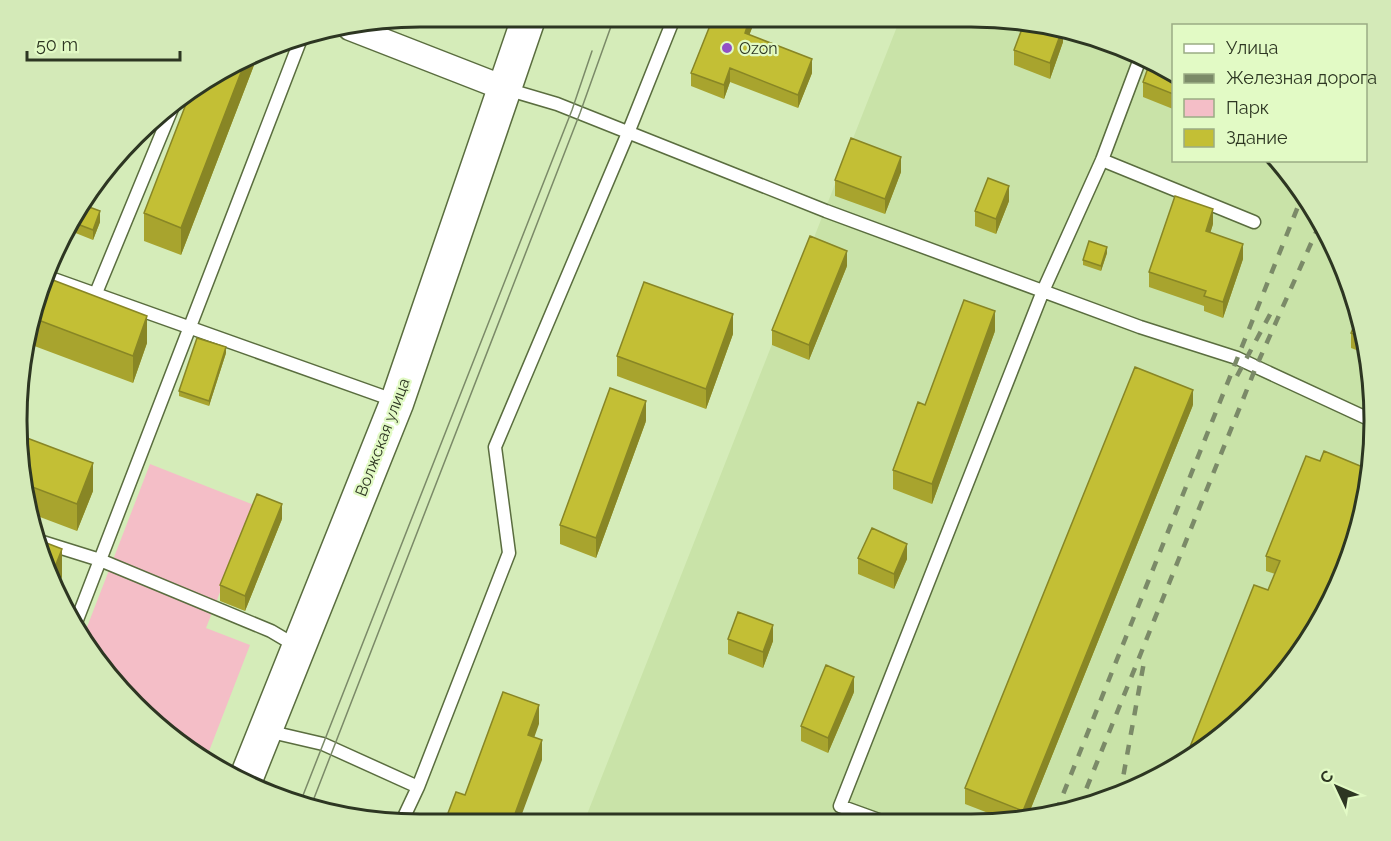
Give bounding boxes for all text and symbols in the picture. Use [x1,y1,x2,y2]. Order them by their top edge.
scale bar [27,24,180,62]
legend [1172,24,1367,162]
text: 50 m [36,34,78,55]
text: Улица [1226,37,1278,58]
place label: Ozon [739,39,778,58]
marker: Ozon [720,41,734,55]
text: Железная дорога [1226,67,1377,88]
text: Парк [1226,97,1269,118]
text: Здание [1226,127,1288,148]
street label: Волжская улица [351,375,414,499]
north arrow [1307,757,1367,817]
text: С [1316,766,1337,787]

